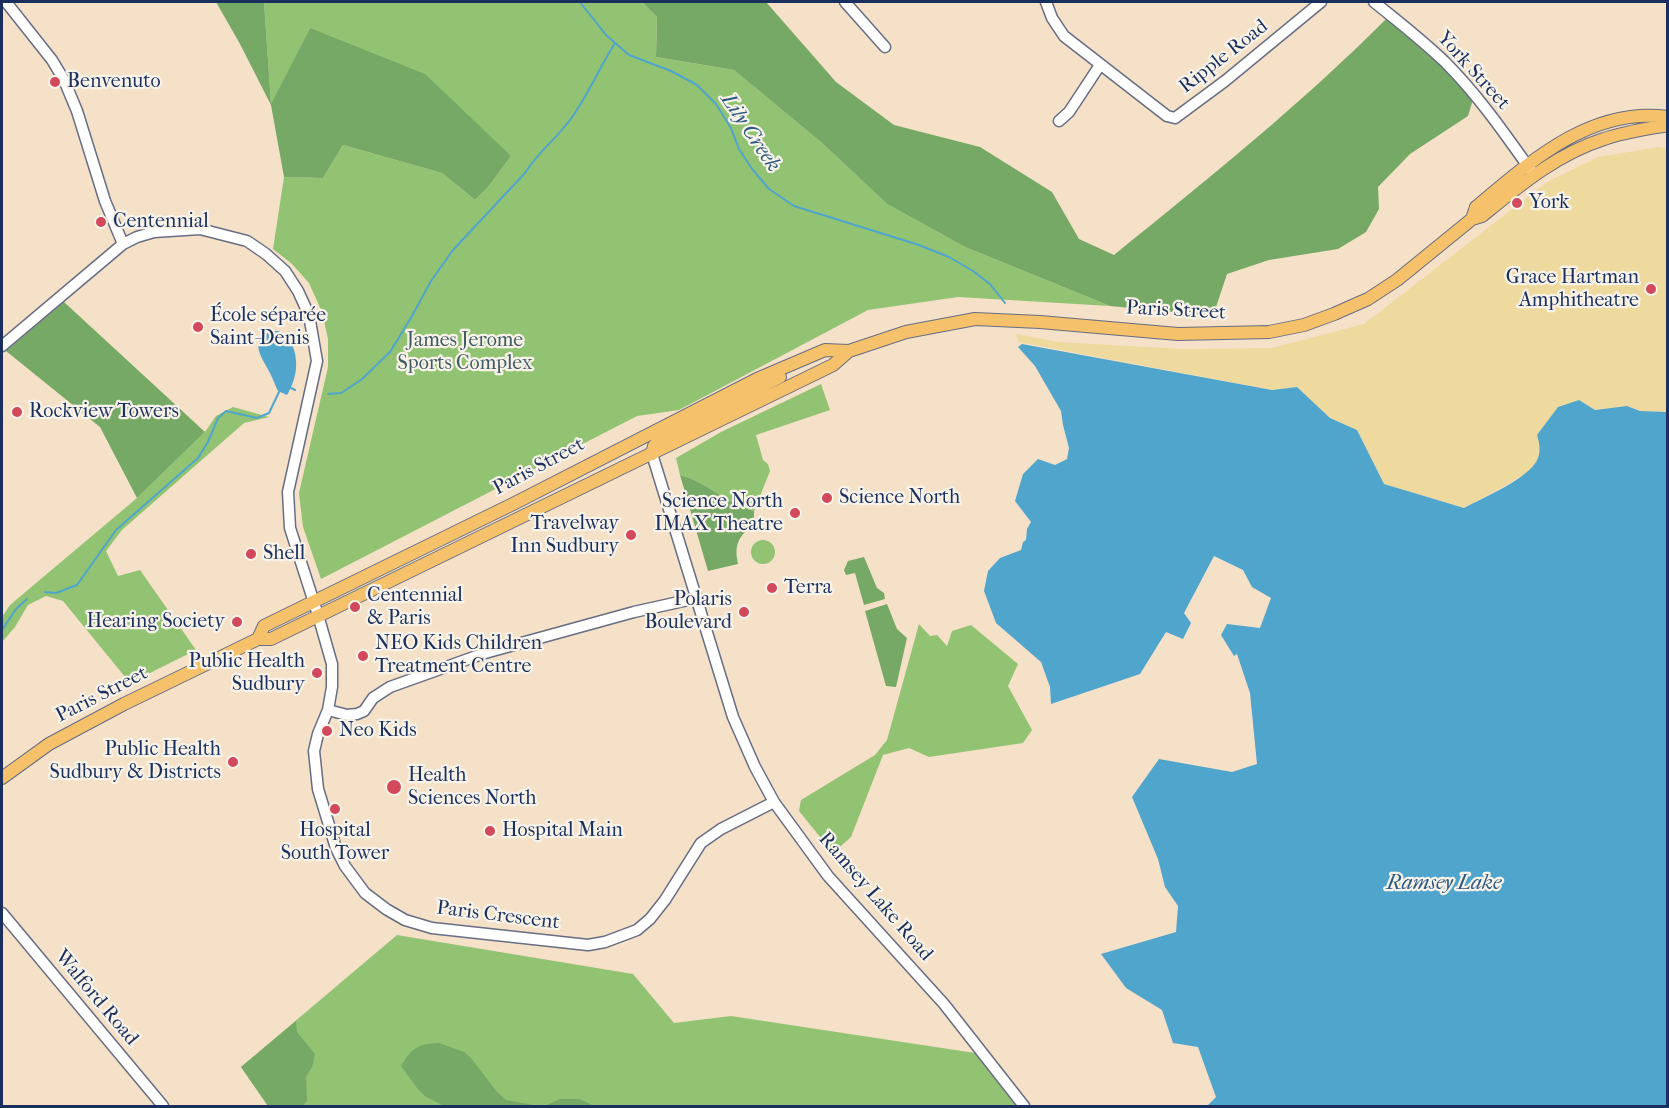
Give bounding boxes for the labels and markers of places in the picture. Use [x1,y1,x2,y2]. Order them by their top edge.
place label: Benvenuto [67,70,161,94]
marker: Benvenuto [48,75,62,89]
place label: York [1529,191,1569,215]
marker: York [1510,196,1524,210]
place label: Centennial [113,210,209,234]
marker: Centennial [94,215,108,229]
place label: Grace Hartman Amphitheatre [1506,266,1639,313]
marker: Grace Hartman Amphitheatre [1644,282,1658,296]
place label: École séparée Saint-Denis [210,304,326,351]
marker: École séparée Saint-Denis [191,320,205,334]
place label: Rockview Towers [29,400,179,424]
marker: Rockview Towers [10,405,24,419]
place label: Science North [839,486,960,510]
place label: Science North IMAX Theatre [654,490,783,537]
marker: Science North [820,491,834,505]
marker: Science North IMAX Theatre [788,506,802,520]
place label: Travelway Inn Sudbury [511,512,619,559]
marker: Travelway Inn Sudbury [624,528,638,542]
place label: Shell [263,542,305,566]
marker: Shell [244,547,258,561]
place label: Terra [784,576,832,600]
marker: Terra [765,581,779,595]
place label: Centennial & Paris [367,584,463,631]
place label: Polaris Boulevard [644,588,732,635]
marker: Centennial & Paris [348,600,362,614]
marker: Polaris Boulevard [737,605,751,619]
place label: Hearing Society [87,610,225,634]
marker: Hearing Society [230,615,244,629]
place label: NEO Kids Children Treatment Centre [375,632,542,679]
marker: NEO Kids Children Treatment Centre [356,649,370,663]
place label: Public Health Sudbury [188,650,305,697]
marker: Public Health Sudbury [310,666,324,680]
place label: Neo Kids [339,719,417,743]
marker: Neo Kids [320,724,334,738]
place label: Public Health Sudbury & Districts [50,738,221,785]
marker: Public Health Sudbury & Districts [226,755,240,769]
place label: Health Sciences North [408,764,536,811]
marker: Health Sciences North [385,778,403,796]
marker: Hospital South Tower [328,802,342,816]
place label: Hospital South Tower [281,819,389,866]
place label: Hospital Main [502,819,623,843]
marker: Hospital Main [483,824,497,838]

